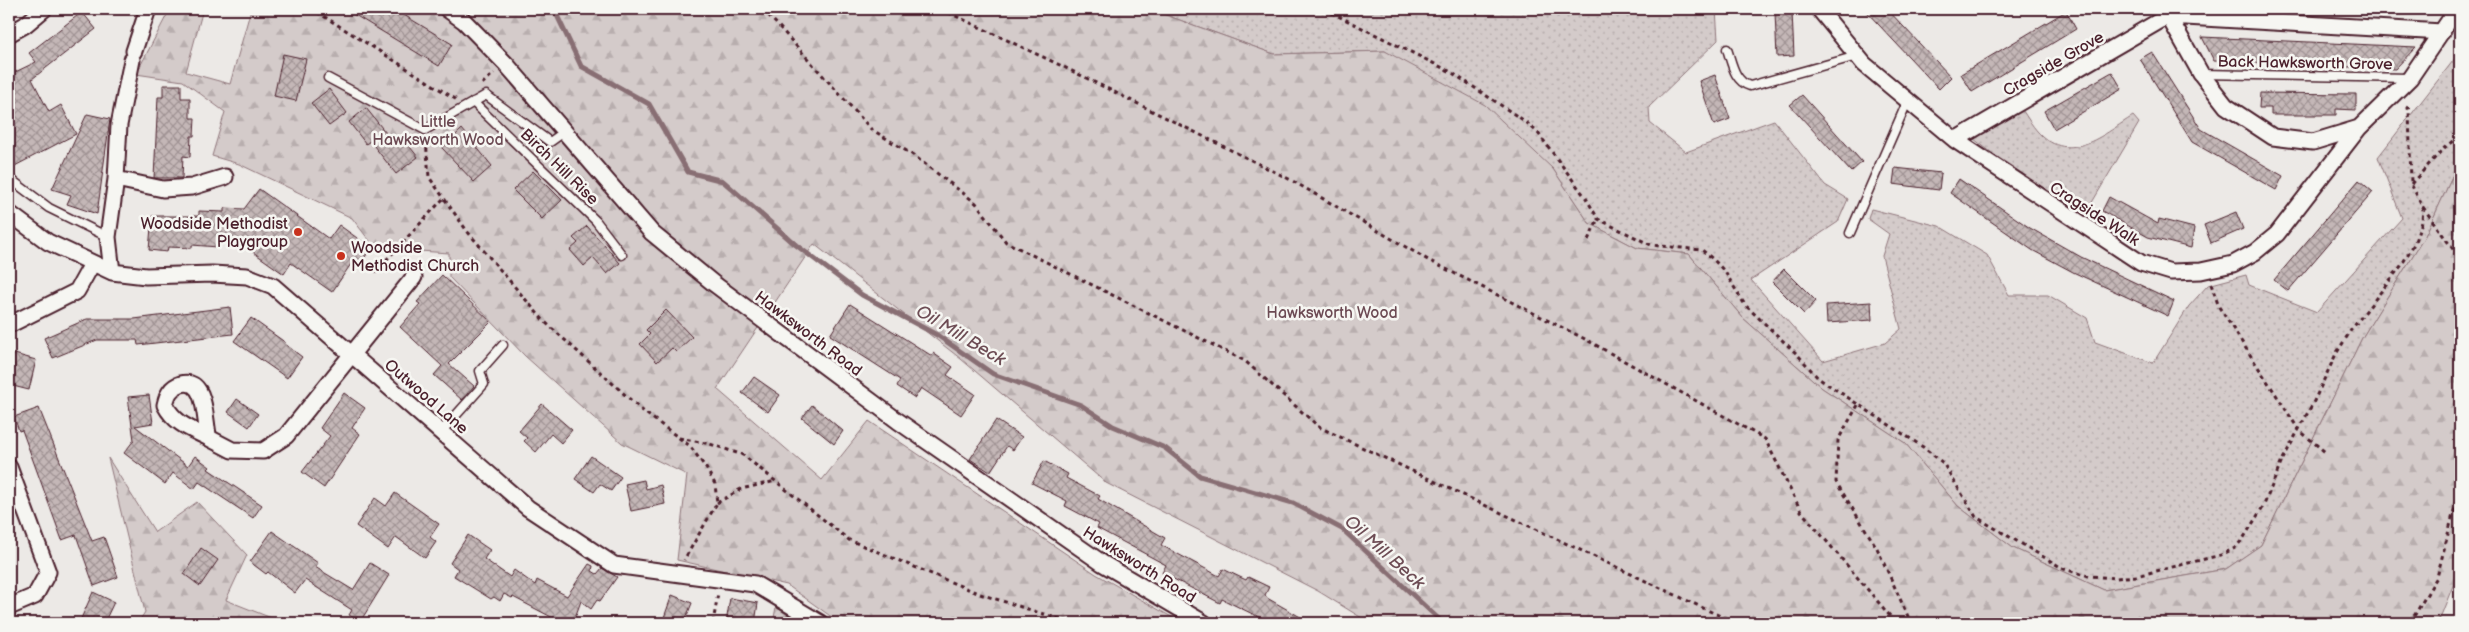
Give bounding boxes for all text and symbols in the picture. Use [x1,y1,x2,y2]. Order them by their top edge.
street label: Cragside Grove [2000,28,2108,101]
street label: Back Hawksworth Grove [2217,52,2393,75]
park label: Little Hawksworth Wood [372,113,504,150]
street label: Birch Hill Rise [516,125,602,209]
street label: Cragside Walk [2046,178,2143,250]
place label: Woodside Methodist Playgroup [140,215,288,252]
marker: Woodside Methodist Playgroup [292,226,304,238]
place label: Woodside Methodist Church [351,239,479,276]
marker: Woodside Methodist Church [335,250,347,262]
street label: Hawksworth Road [751,288,866,381]
water label: Oil Mill Beck [912,300,1010,371]
park label: Hawksworth Wood [1266,304,1398,323]
street label: Outwood Lane [380,356,472,439]
water label: Oil Mill Beck [1340,511,1430,595]
street label: Hawksworth Road [1079,523,1199,608]

